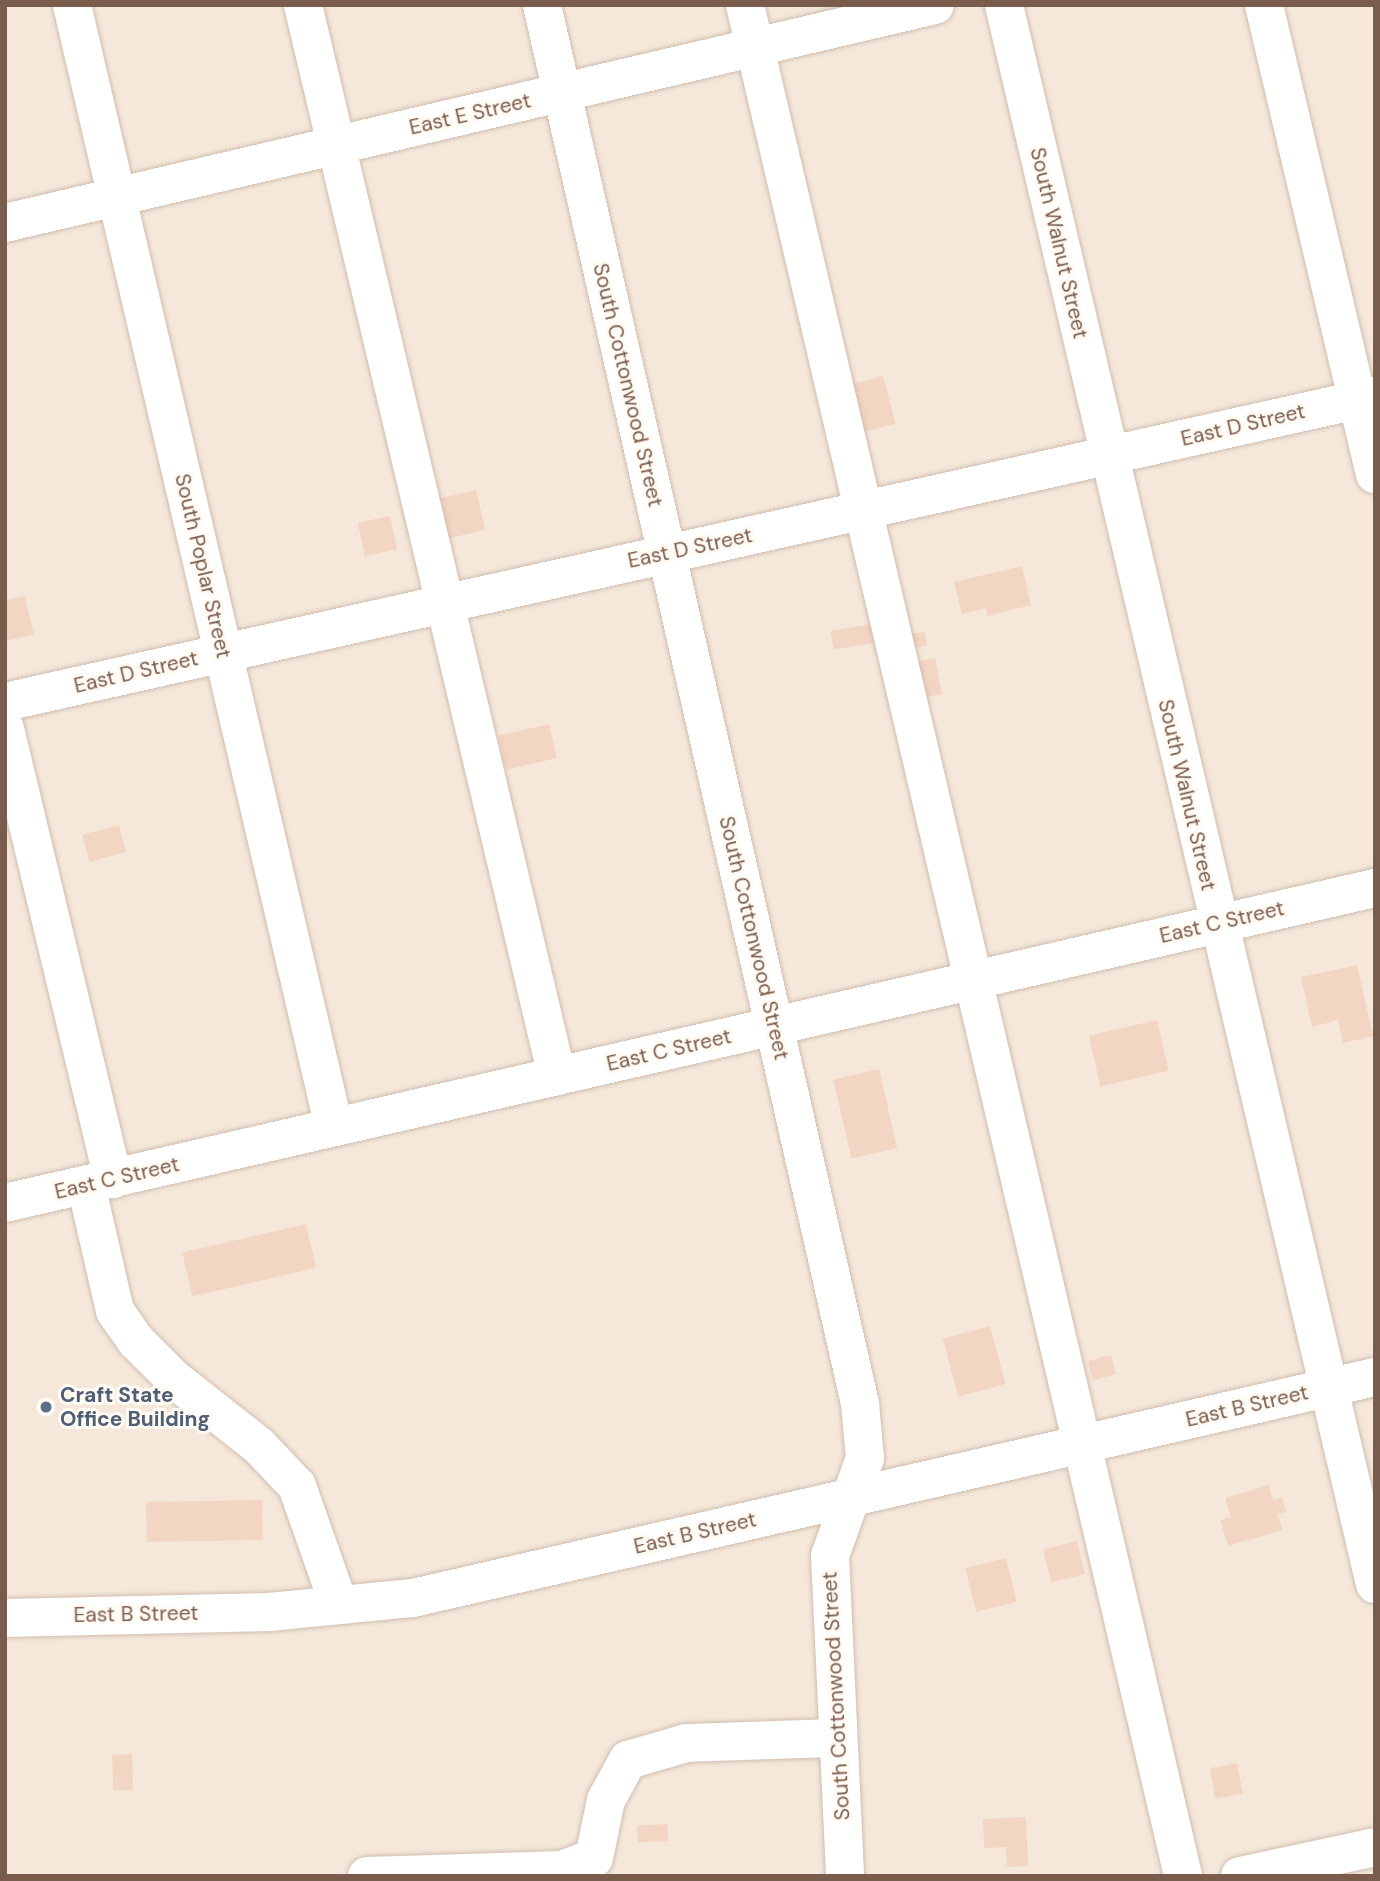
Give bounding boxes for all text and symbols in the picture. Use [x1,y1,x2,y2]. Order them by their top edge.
street label: East E Street [407,88,533,140]
street label: South Walnut Street [1025,145,1093,341]
street label: South Cottonwood Street [588,261,668,509]
street label: East D Street [1178,398,1308,452]
street label: South Poplar Street [169,471,237,661]
street label: East D Street [625,523,755,573]
street label: East D Street [71,645,201,699]
street label: South Walnut Street [1153,697,1221,893]
street label: South Cottonwood Street [714,814,794,1062]
street label: East C Street [1157,895,1287,949]
street label: East C Street [604,1023,734,1077]
street label: East C Street [52,1151,182,1205]
street label: East B Street [1183,1380,1311,1432]
place label: Craft State Office Building [60,1382,210,1432]
marker: Craft State Office Building [38,1399,54,1415]
street label: East B Street [631,1507,759,1559]
street label: South Cottonwood Street [817,1571,855,1821]
street label: East B Street [73,1600,199,1628]

